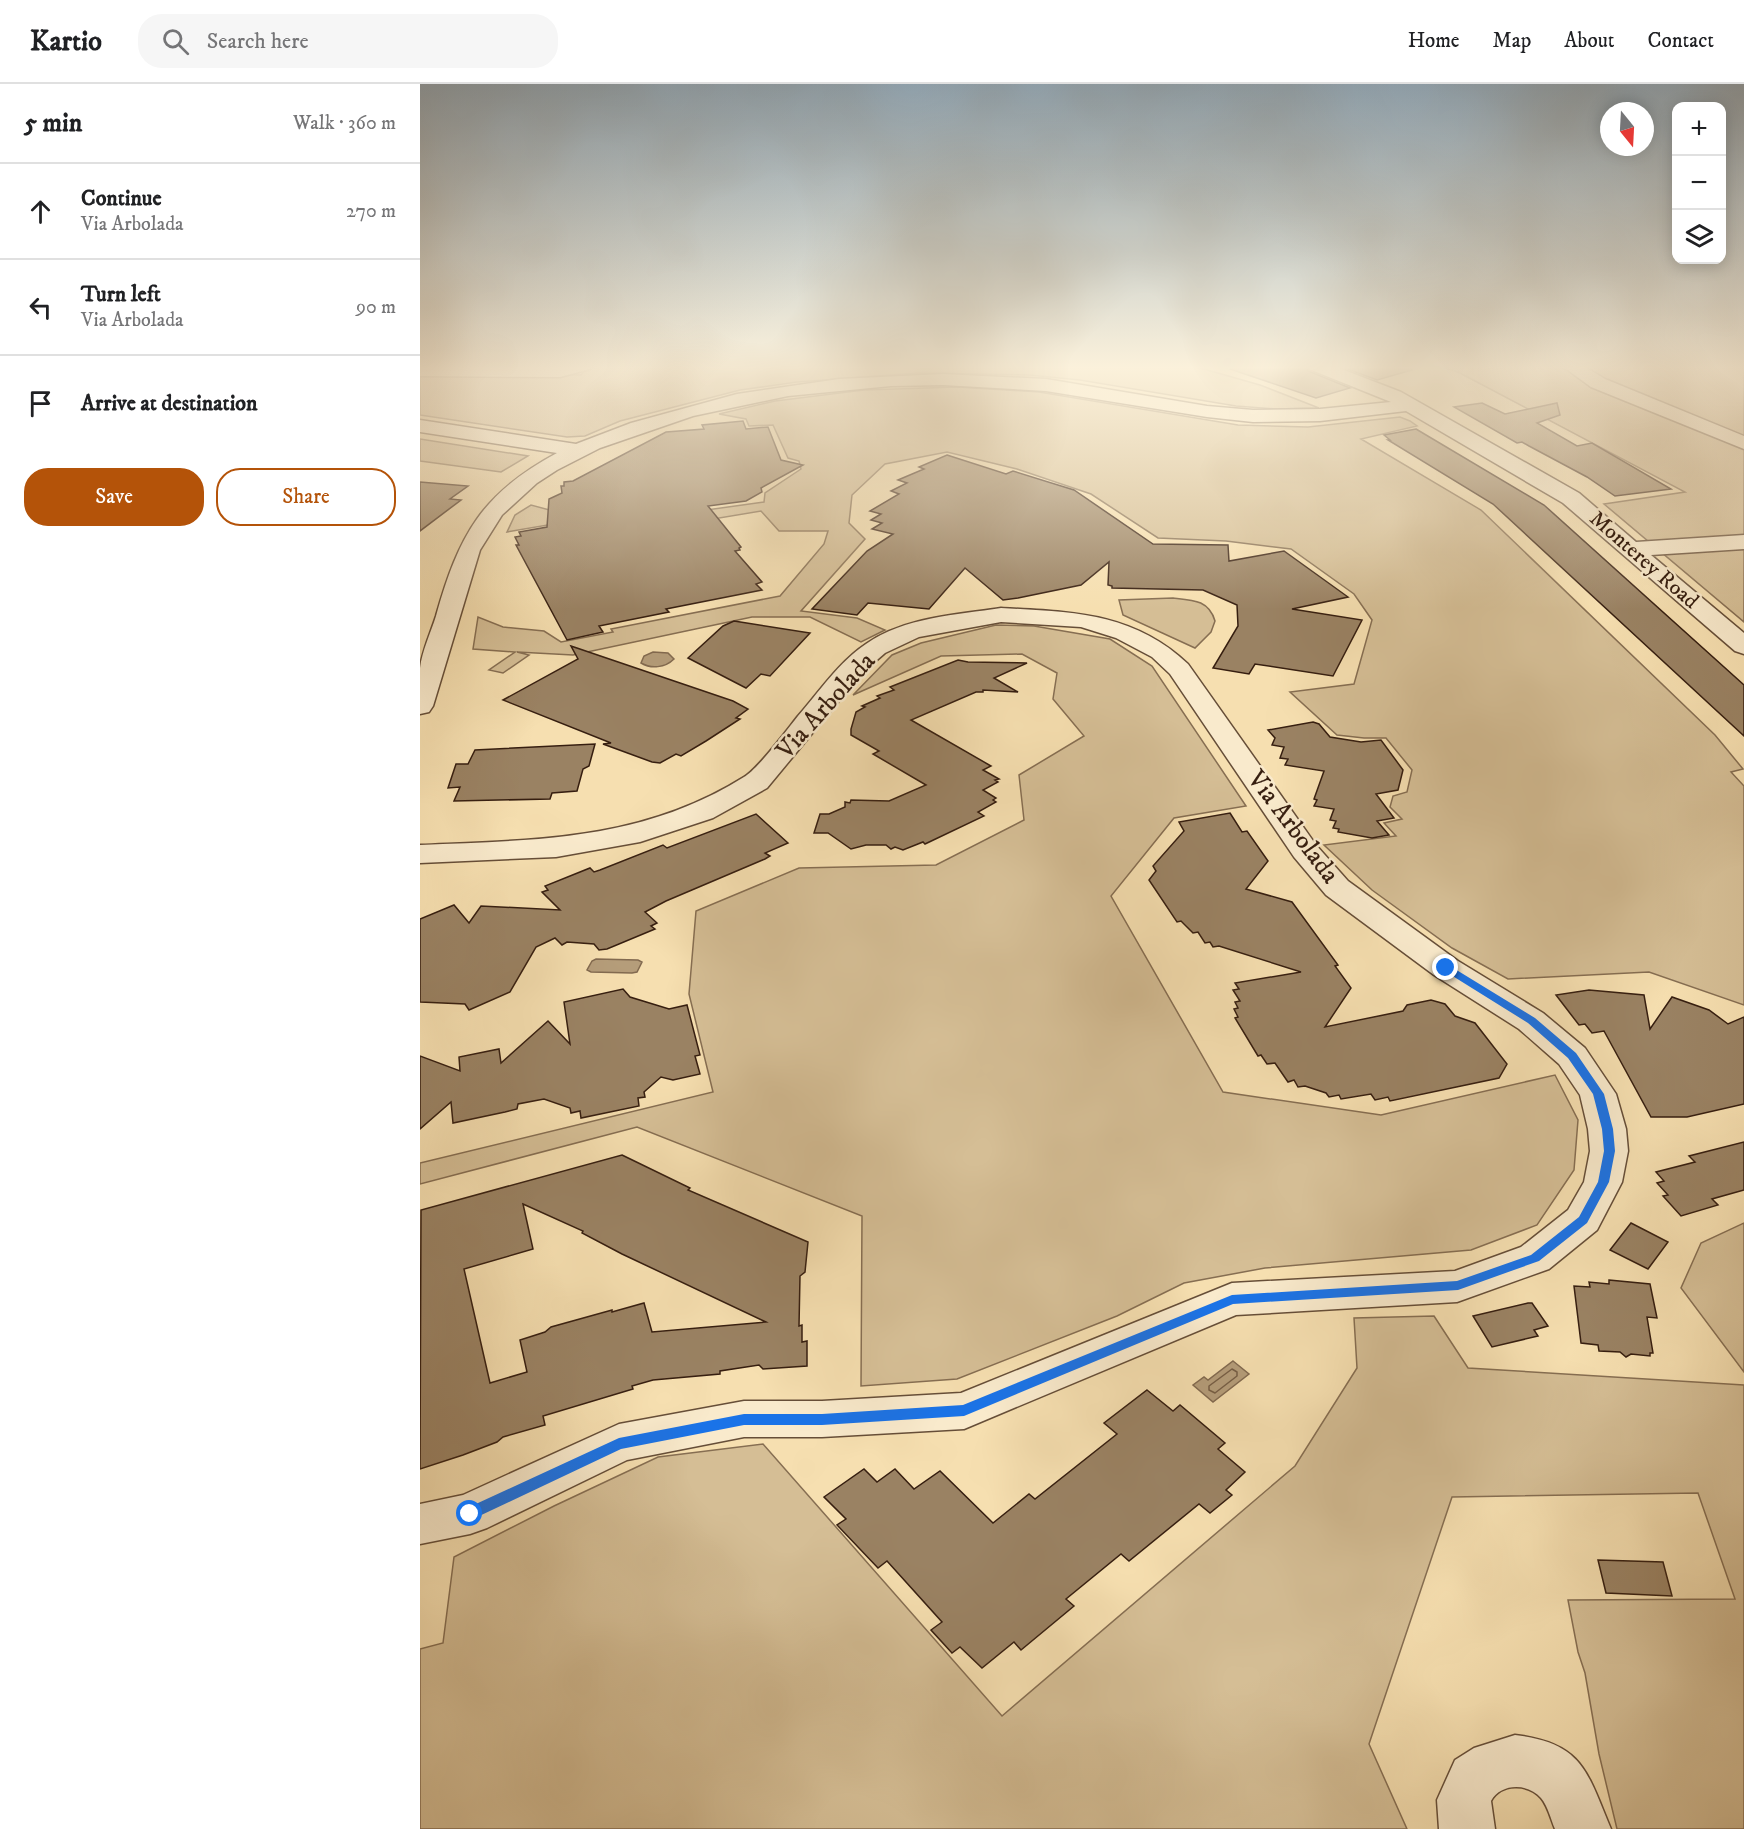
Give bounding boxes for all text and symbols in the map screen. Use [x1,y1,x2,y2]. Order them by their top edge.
search box [138,14,558,68]
text: Kartio [30,24,102,59]
icon: search [159,25,192,58]
text: Search here [207,28,309,55]
text: Home [1408,28,1460,54]
text: Map [1493,28,1531,54]
text: About [1564,28,1615,54]
text: Contact [1648,28,1714,54]
north arrow [1600,102,1654,156]
map controls [1672,102,1726,264]
button: + [1672,102,1726,156]
text: 5 min [24,107,82,140]
text: Walk · 360 m [293,111,396,136]
button: − [1672,156,1726,210]
text: Continue [81,185,162,212]
icon: ahead [24,195,57,228]
text: 270 m [346,199,396,224]
button: layers [1672,210,1726,264]
text: Via Arbolada [81,212,184,237]
text: Turn left [81,281,161,308]
icon: left [24,291,57,324]
text: 90 m [356,295,396,320]
text: Via Arbolada [81,308,184,333]
icon: arrive [24,387,57,420]
text: Arrive at destination [81,390,258,417]
button: Save [24,468,204,526]
button: Share [216,468,396,526]
street label: Monterey Road [1584,505,1704,615]
street label: Via Arbolada [768,645,883,767]
street label: Via Arbolada [1239,763,1346,890]
route end [1432,954,1458,980]
route start [456,1500,482,1526]

